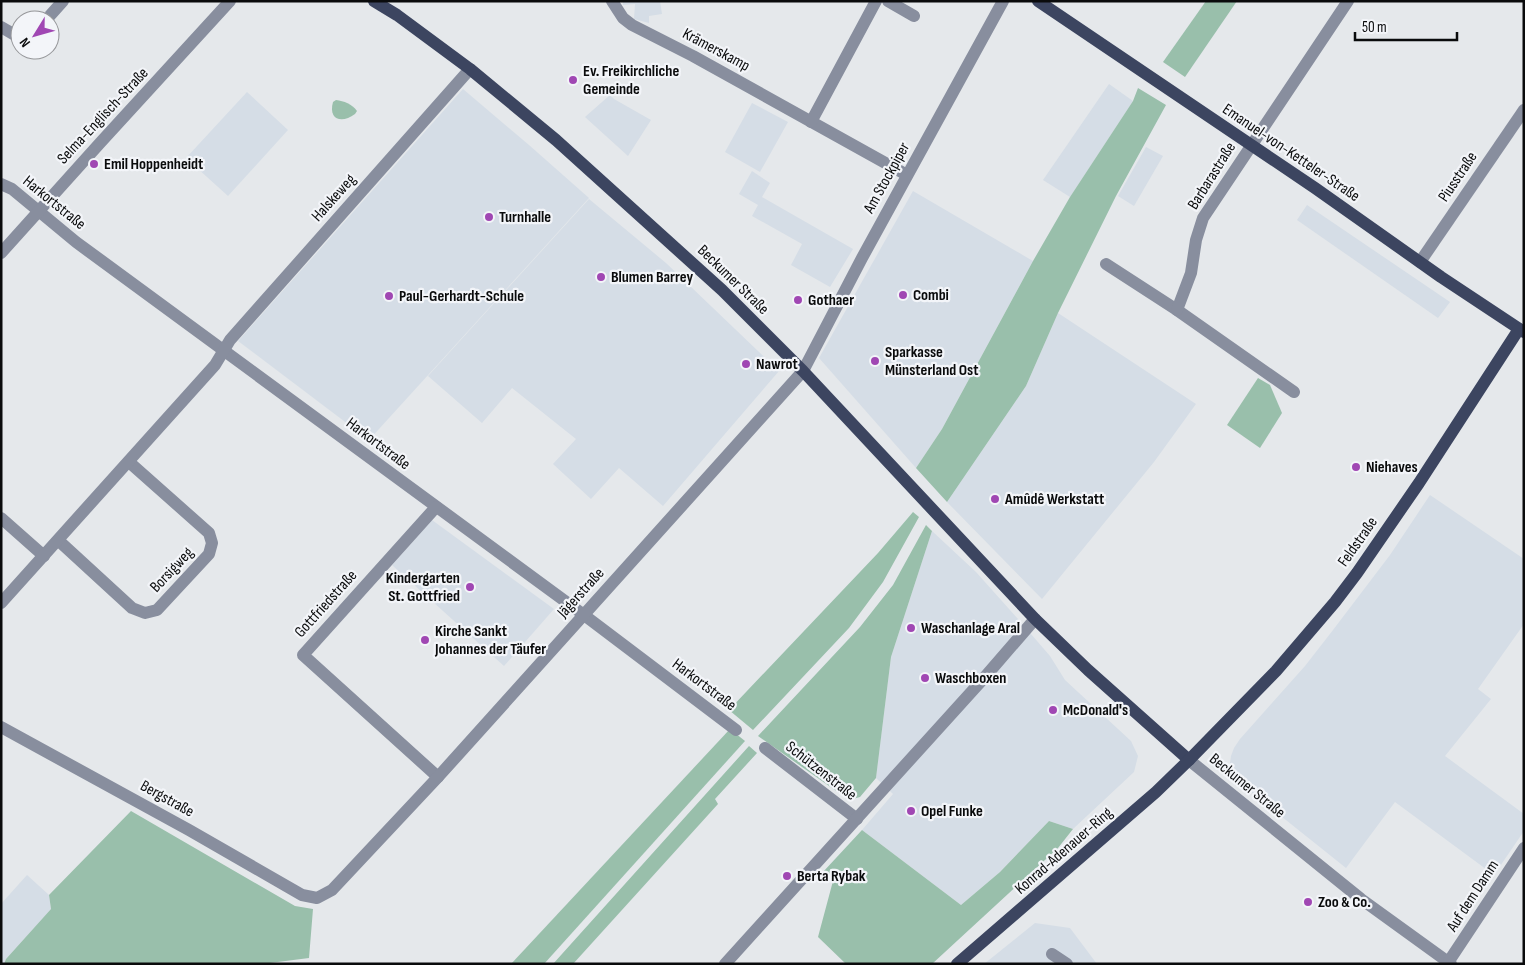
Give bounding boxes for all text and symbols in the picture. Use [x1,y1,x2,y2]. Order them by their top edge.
north arrow [10,10,60,60]
scale bar [1355,10,1458,42]
text: 50 m [1362,18,1387,37]
street label: Krämerskamp [679,24,753,76]
text: N [16,34,34,51]
place label: Ev. Freikirchliche Gemeinde [583,62,679,99]
street label: Selma-Englisch-Straße [53,64,153,168]
marker: Ev. Freikirchliche Gemeinde [567,74,579,86]
street label: Emanuel-von-Ketteler-Straße [1219,100,1363,206]
street label: Am Stockpiper [859,139,914,218]
street label: Barbarastraße [1184,139,1240,213]
street label: Piusstraße [1434,148,1482,206]
place label: Emil Hoppenheidt [104,155,203,174]
marker: Emil Hoppenheidt [88,158,100,170]
street label: Halskeweg [308,170,360,226]
street label: Harkortstraße [19,172,89,234]
place label: Turnhalle [499,208,551,227]
marker: Turnhalle [483,211,495,223]
street label: Beckumer Straße [693,241,773,319]
place label: Blumen Barrey [611,268,694,287]
marker: Blumen Barrey [595,271,607,283]
place label: Combi [913,286,949,305]
place label: Paul-Gerhardt-Schule [399,287,524,306]
marker: Combi [897,289,909,301]
marker: Paul-Gerhardt-Schule [383,290,395,302]
place label: Gothaer [808,291,854,310]
marker: Gothaer [792,294,804,306]
place label: Sparkasse Münsterland Ost [885,343,978,380]
place label: Nawrot [756,355,798,374]
marker: Sparkasse Münsterland Ost [869,355,881,367]
marker: Nawrot [740,358,752,370]
street label: Harkortstraße [342,414,414,474]
place label: Niehaves [1366,458,1418,477]
marker: Niehaves [1350,461,1362,473]
place label: Amûdê Werkstatt [1004,490,1104,509]
marker: Amûdê Werkstatt [989,493,1001,505]
street label: Feldstraße [1334,514,1382,570]
street label: Borsigweg [146,543,198,597]
street label: Jägerstraße [553,564,608,623]
street label: Gottfriedstraße [291,566,361,642]
place label: Kindergarten St. Gottfried [386,569,460,606]
marker: Kindergarten St. Gottfried [464,581,476,593]
place label: Waschanlage Aral [921,619,1020,638]
place label: Kirche Sankt Johannes der Täufer [434,622,546,659]
marker: Waschanlage Aral [905,622,917,634]
marker: Kirche Sankt Johannes der Täufer [419,634,431,646]
street label: Harkortstraße [668,655,740,715]
place label: Waschboxen [935,669,1006,688]
marker: Waschboxen [919,672,931,684]
place label: McDonald's [1063,701,1128,720]
marker: McDonald's [1047,704,1059,716]
street label: Schützenstraße [782,737,860,805]
street label: Beckumer Straße [1205,750,1289,822]
street label: Bergstraße [137,777,197,821]
place label: Opel Funke [921,802,983,821]
street label: Konrad-Adenauer-Ring [1011,803,1117,899]
marker: Opel Funke [905,805,917,817]
street label: Auf dem Damm [1442,857,1503,936]
place label: Berta Rybak [797,867,866,886]
marker: Berta Rybak [781,870,793,882]
place label: Zoo & Co. [1318,893,1371,912]
marker: Zoo & Co. [1302,896,1314,908]

